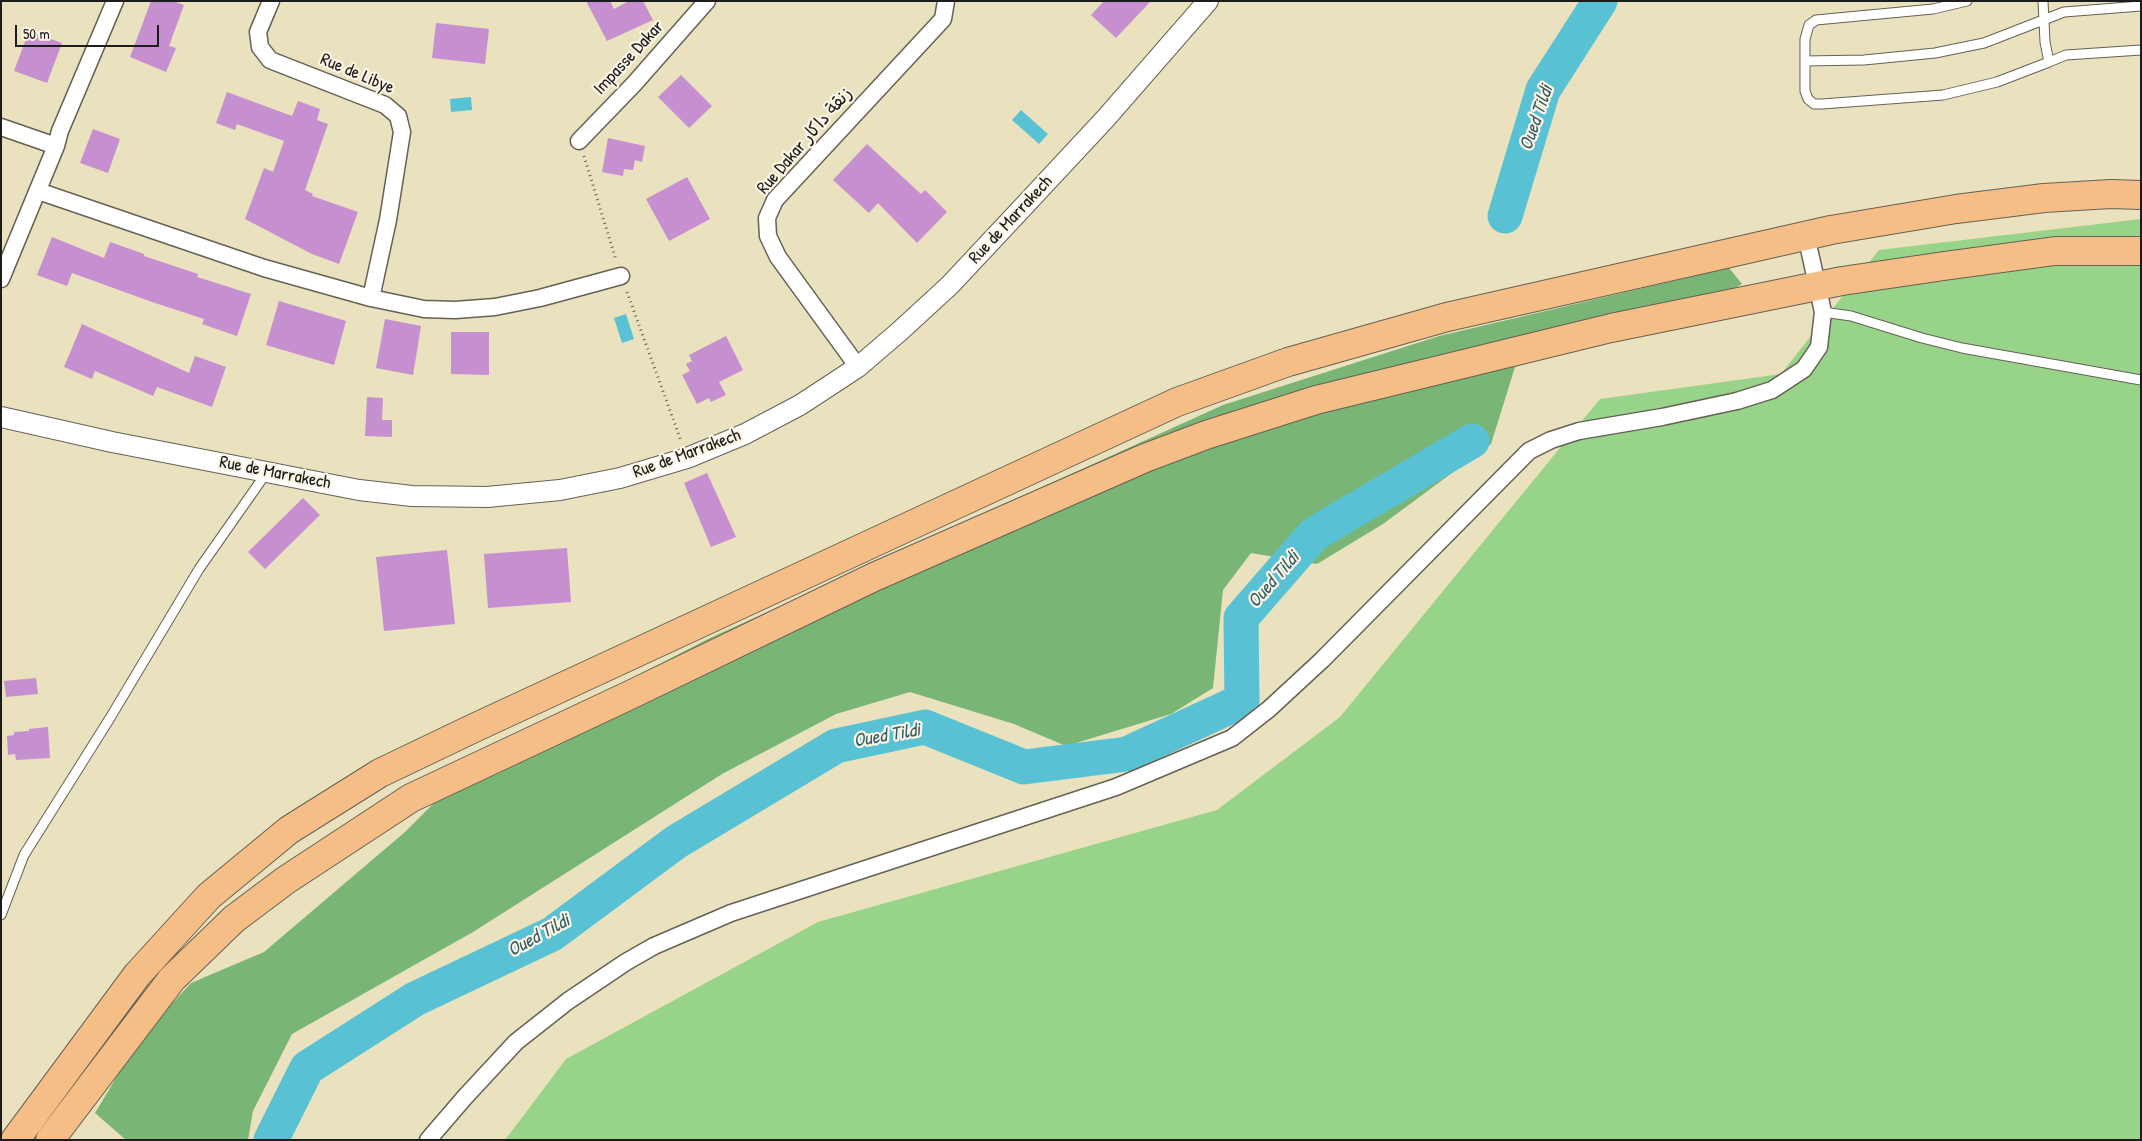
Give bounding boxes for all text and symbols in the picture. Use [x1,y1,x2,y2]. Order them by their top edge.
scale bar [18,15,161,47]
street label: Impasse Dakar [589,16,669,100]
text: 50 m [23,23,50,44]
street label: Rue de Libye [317,49,397,99]
water label: Oued Tildi [1515,82,1559,154]
street label: Rue Dakar زنقة داكار [753,83,857,199]
street label: Rue de Marrakech [965,171,1057,269]
street label: Rue de Marrakech [630,425,744,483]
street label: Rue de Marrakech [218,452,332,494]
water label: Oued Tildi [1243,547,1305,613]
water label: Oued Tildi [852,719,922,753]
water label: Oued Tildi [504,910,574,962]

